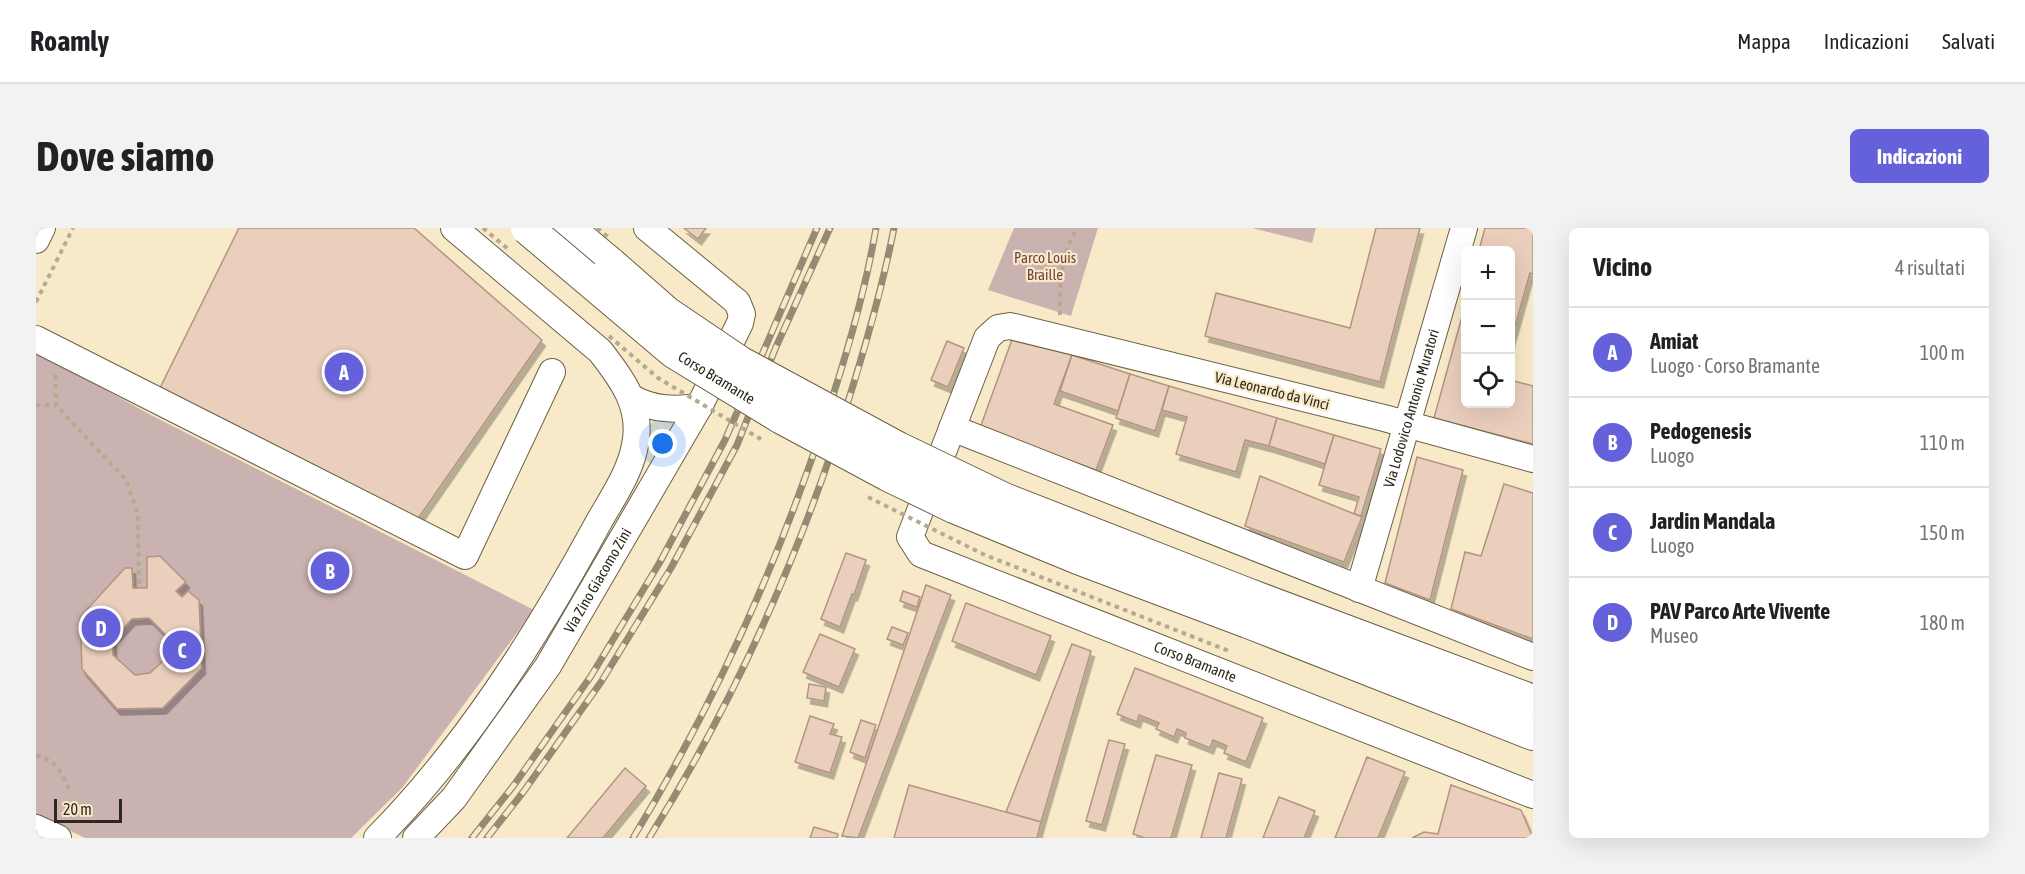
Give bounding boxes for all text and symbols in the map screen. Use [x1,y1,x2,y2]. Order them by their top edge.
text: Roamly [30,25,109,57]
text: Mappa [1737,29,1791,53]
text: Indicazioni [1824,29,1909,53]
text: Salvati [1942,29,1995,53]
button: Indicazioni [1850,129,1989,183]
text: Dove siamo [36,132,215,180]
map controls [1461,246,1515,408]
button: + [1461,246,1515,300]
park label: Parco Louis Braille [1014,249,1076,283]
text: Vicino [1593,252,1652,282]
text: 4 risultati [1895,256,1965,279]
button: − [1461,300,1515,354]
street label: Via Lodovico Antonio Muratori [1380,327,1442,490]
text: Amiat [1650,328,1698,354]
text: A [1608,341,1617,364]
text: 100 m [1920,341,1965,364]
street label: Corso Bramante [675,348,758,408]
pin: A [324,350,364,394]
button: locate [1461,354,1515,408]
text: Luogo · Corso Bramante [1650,354,1820,377]
street label: Via Leonardo da Vinci [1213,368,1331,413]
text: Pedogenesis [1650,418,1751,444]
your location [648,429,677,458]
text: B [1608,431,1617,454]
text: 110 m [1920,431,1965,454]
text: Luogo [1650,444,1694,467]
text: Jardin Mandala [1650,508,1775,534]
text: C [1608,521,1617,544]
text: 150 m [1920,521,1965,544]
street label: Via Zino Giacomo Zini [560,525,634,636]
text: Luogo [1650,534,1694,557]
pin: B [310,548,350,594]
text: PAV Parco Arte Vivente [1650,598,1830,624]
pin: D [82,606,120,650]
text: D [1607,611,1618,634]
text: 180 m [1920,611,1965,634]
text: Museo [1650,624,1699,647]
pin: C [162,628,202,672]
street label: Corso Bramante [1152,638,1239,685]
scale bar [54,796,122,824]
text: 20 m [63,800,92,818]

